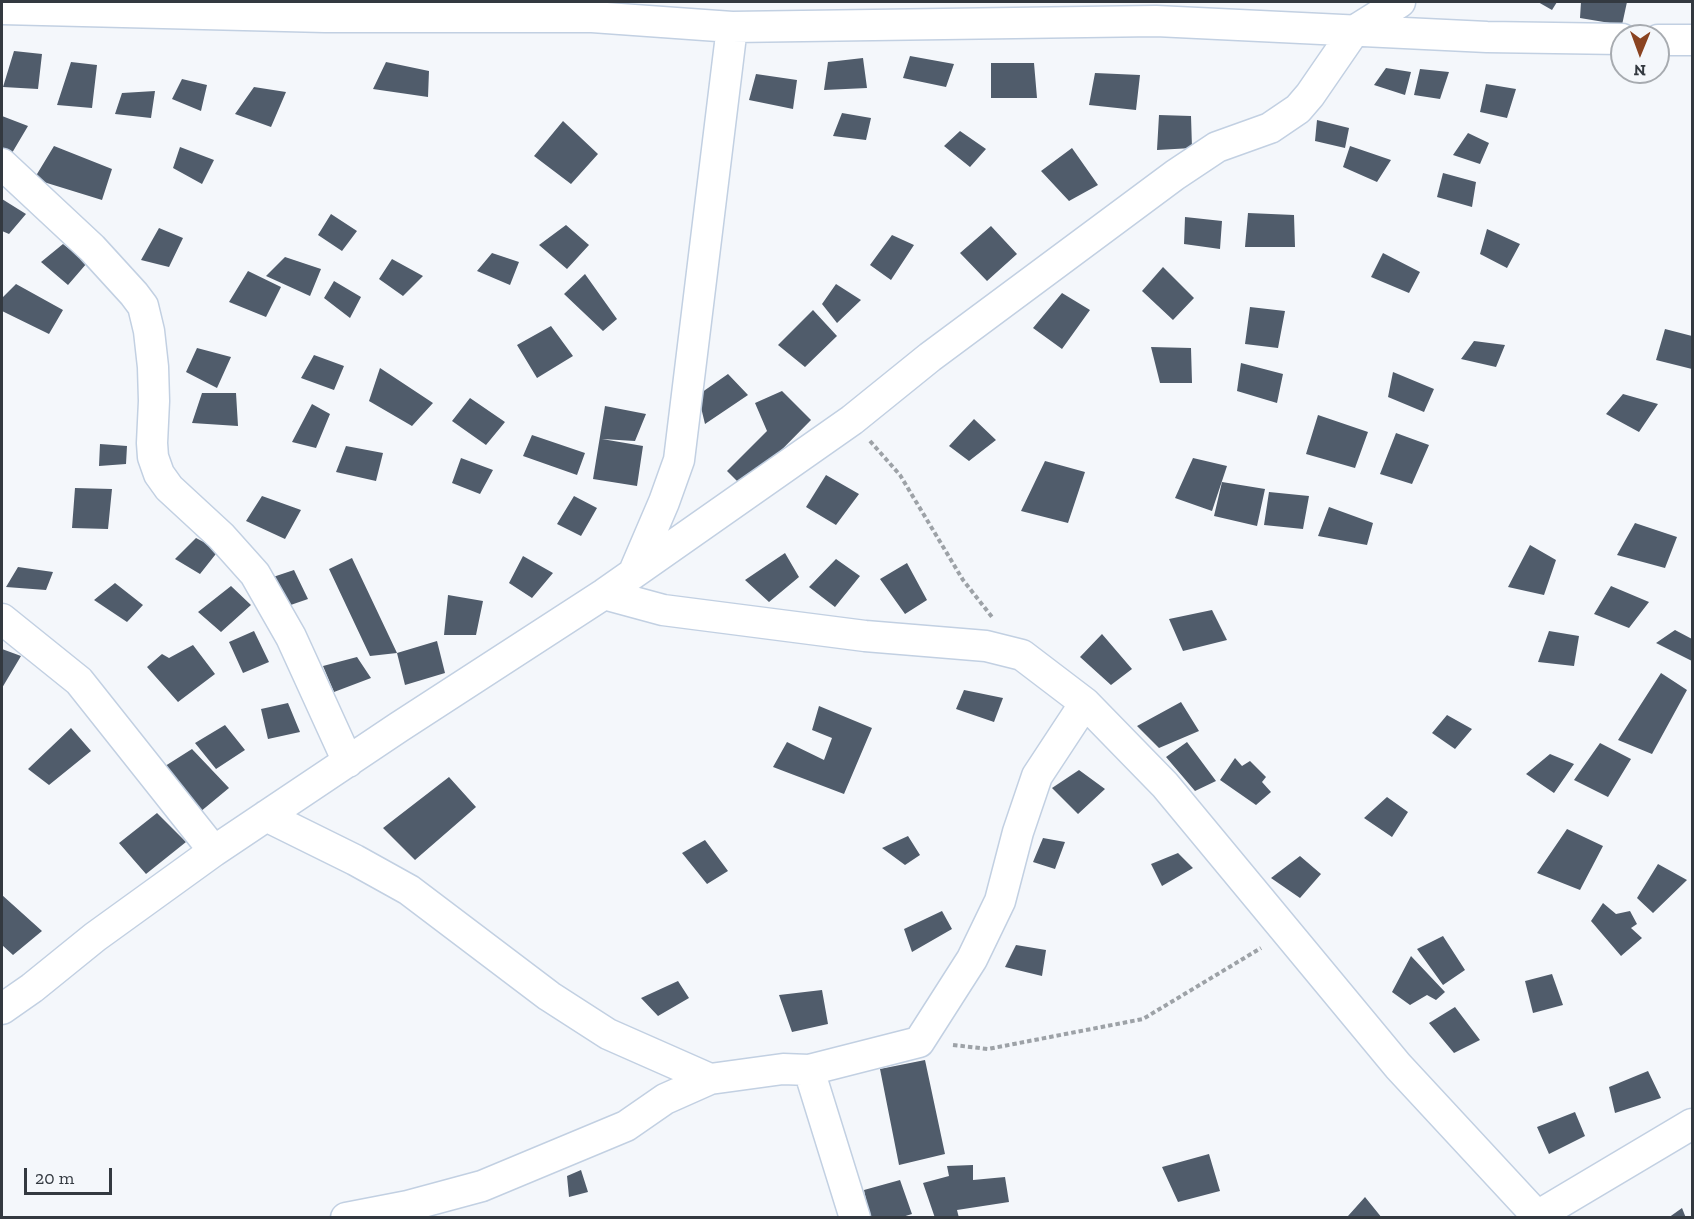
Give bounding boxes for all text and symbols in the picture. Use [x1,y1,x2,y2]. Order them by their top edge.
north arrow [1610,24,1670,84]
text: N [1633,61,1646,80]
scale bar [27,1156,116,1194]
text: 20 m [35,1167,74,1189]

